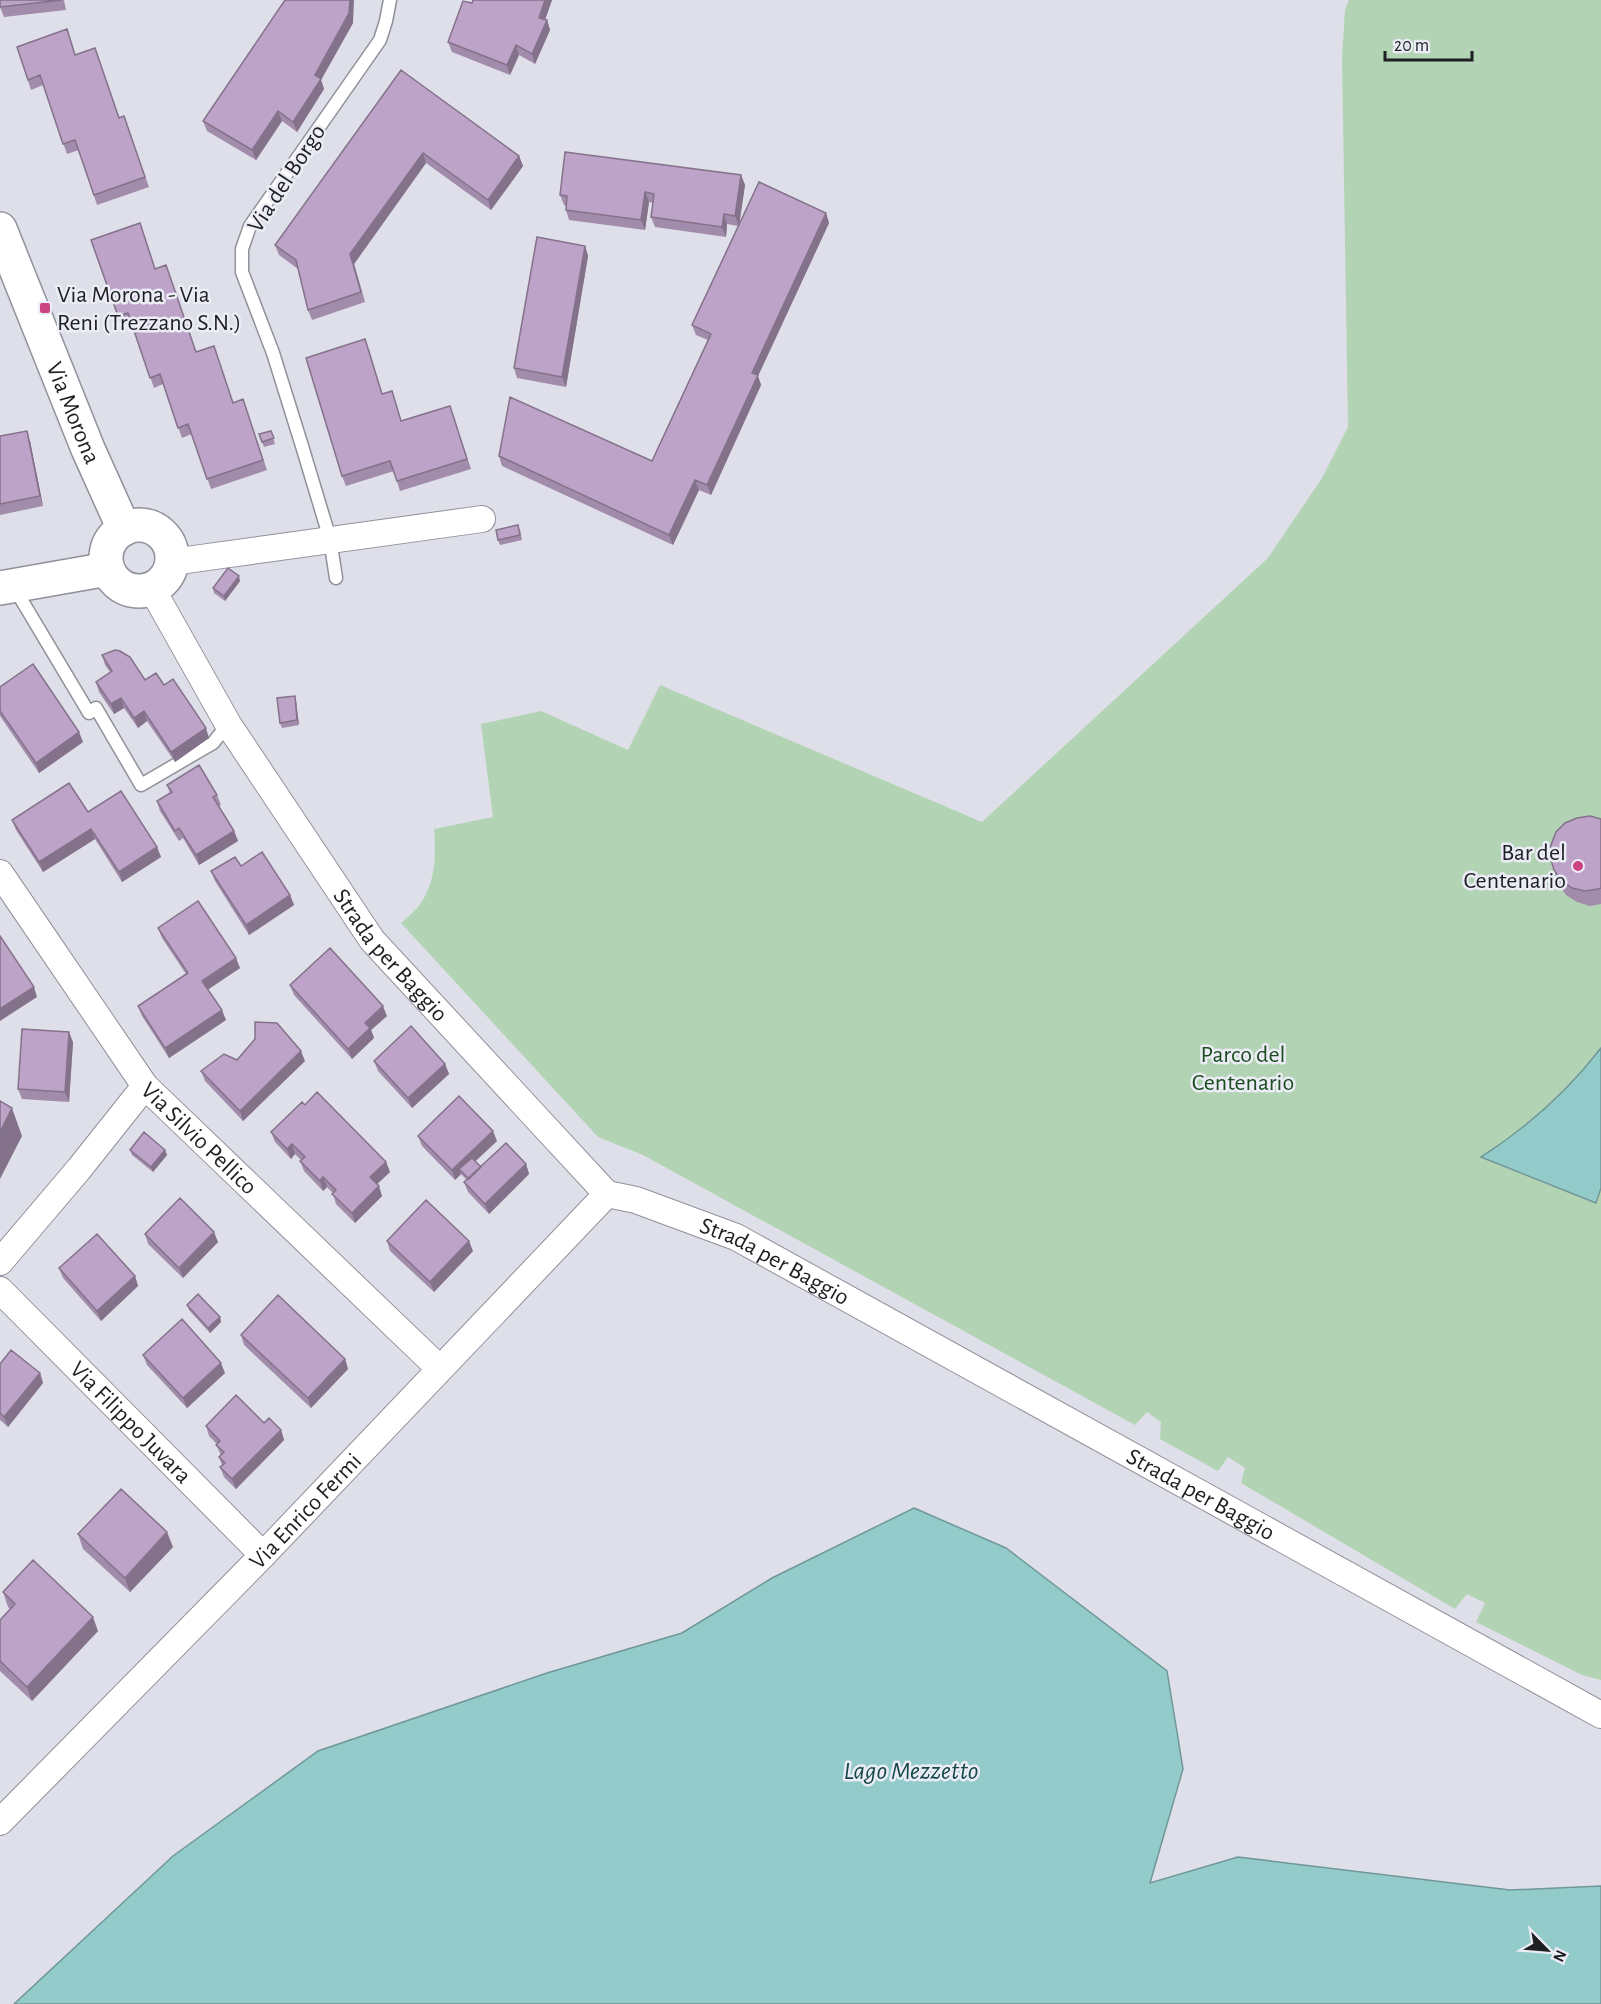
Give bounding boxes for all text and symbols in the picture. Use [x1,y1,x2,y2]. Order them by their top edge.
scale bar [1385,24,1472,62]
text: 20 m [1394,37,1429,55]
street label: Via del Borgo [243,120,330,237]
place label: Via Morona - Via Reni (Trezzano S.N.) [57,283,241,335]
marker: Via Morona - Via Reni (Trezzano S.N.) [38,301,52,315]
street label: Via Morona [42,359,104,468]
place label: Bar del Centenario [1464,841,1566,893]
marker: Bar del Centenario [1571,859,1585,873]
street label: Strada per Baggio [328,885,452,1027]
park label: Parco del Centenario [1192,1043,1294,1095]
street label: Via Silvio Pellico [136,1078,261,1200]
street label: Strada per Baggio [696,1214,853,1310]
street label: Via Filippo Juvara [65,1357,196,1488]
street label: Strada per Baggio [1122,1444,1279,1545]
street label: Via Enrico Fermi [246,1449,366,1574]
water label: Lago Mezzetto [844,1758,978,1784]
north arrow [1517,1920,1577,1980]
text: N [1550,1947,1569,1964]

